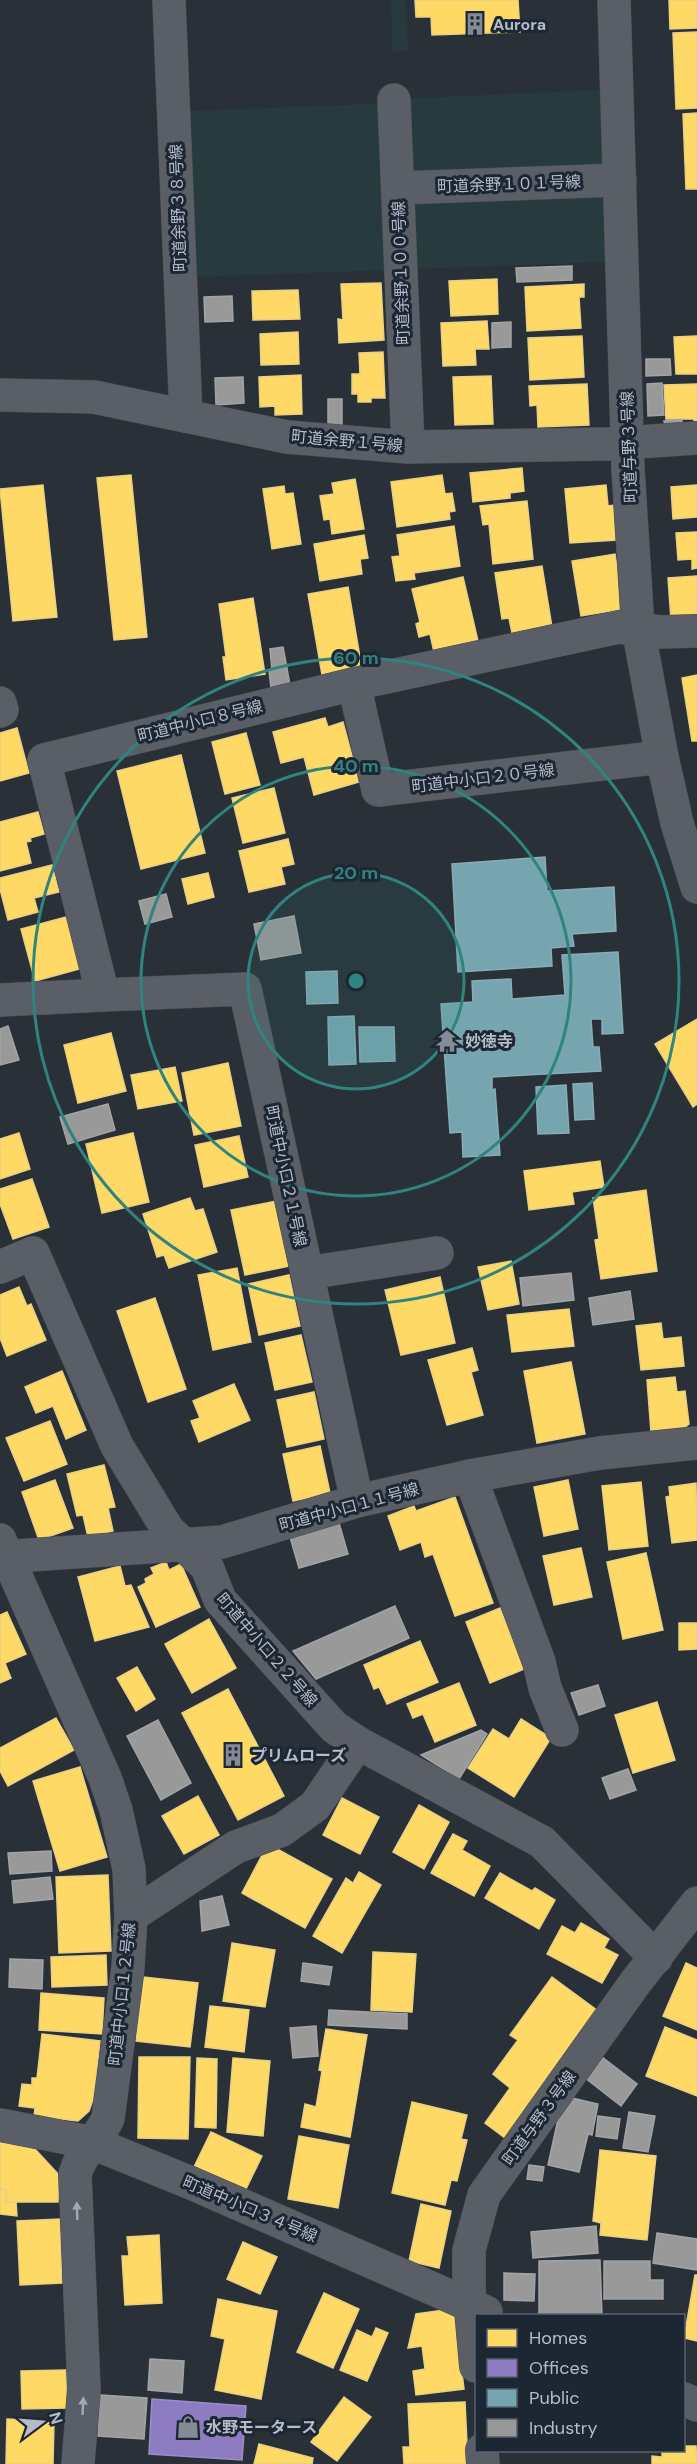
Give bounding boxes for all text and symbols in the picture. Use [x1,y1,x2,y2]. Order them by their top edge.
building icon: Aurora [462,11,488,37]
place label: Aurora [493,14,546,35]
street label: 町道余野３８号線 [165,144,191,272]
street label: 町道余野１０１号線 [437,171,581,197]
street label: 町道余野１００号線 [388,201,414,345]
street label: 町道与野３号線 [617,391,641,503]
street label: 町道余野１号線 [290,426,404,456]
text: 60 m [333,646,379,670]
street label: 町道中小口８号線 [135,695,265,747]
text: 40 m [333,754,379,778]
street label: 町道中小口２０号線 [410,759,556,797]
text: 20 m [334,861,378,885]
centre of rings [346,971,366,991]
temple icon: 妙徳寺 [434,1028,460,1054]
place label: 妙徳寺 [465,1031,513,1052]
street label: 町道中小口２１号線 [261,1103,311,1249]
street label: 町道中小口１１号線 [277,1478,421,1536]
street label: 町道中小口２２号線 [212,1589,322,1711]
building icon: プリムローズ [220,1742,246,1768]
place label: プリムローズ [251,1745,346,1766]
street label: 町道中小口１２号線 [104,1921,140,2067]
street label: 町道与野３号線 [498,2067,580,2169]
street label: 町道中小口３４号線 [180,2171,320,2247]
one-way arrow [72,2201,81,2220]
legend [475,2314,685,2452]
text: Homes [529,2326,587,2350]
text: Offices [529,2356,589,2380]
text: Public [529,2386,580,2410]
north arrow [12,2392,72,2452]
one-way arrow [79,2396,88,2415]
text: N [44,2409,68,2427]
shop icon: 水野モータース [175,2414,201,2440]
text: Industry [529,2416,598,2440]
place label: 水野モータース [206,2417,317,2438]

